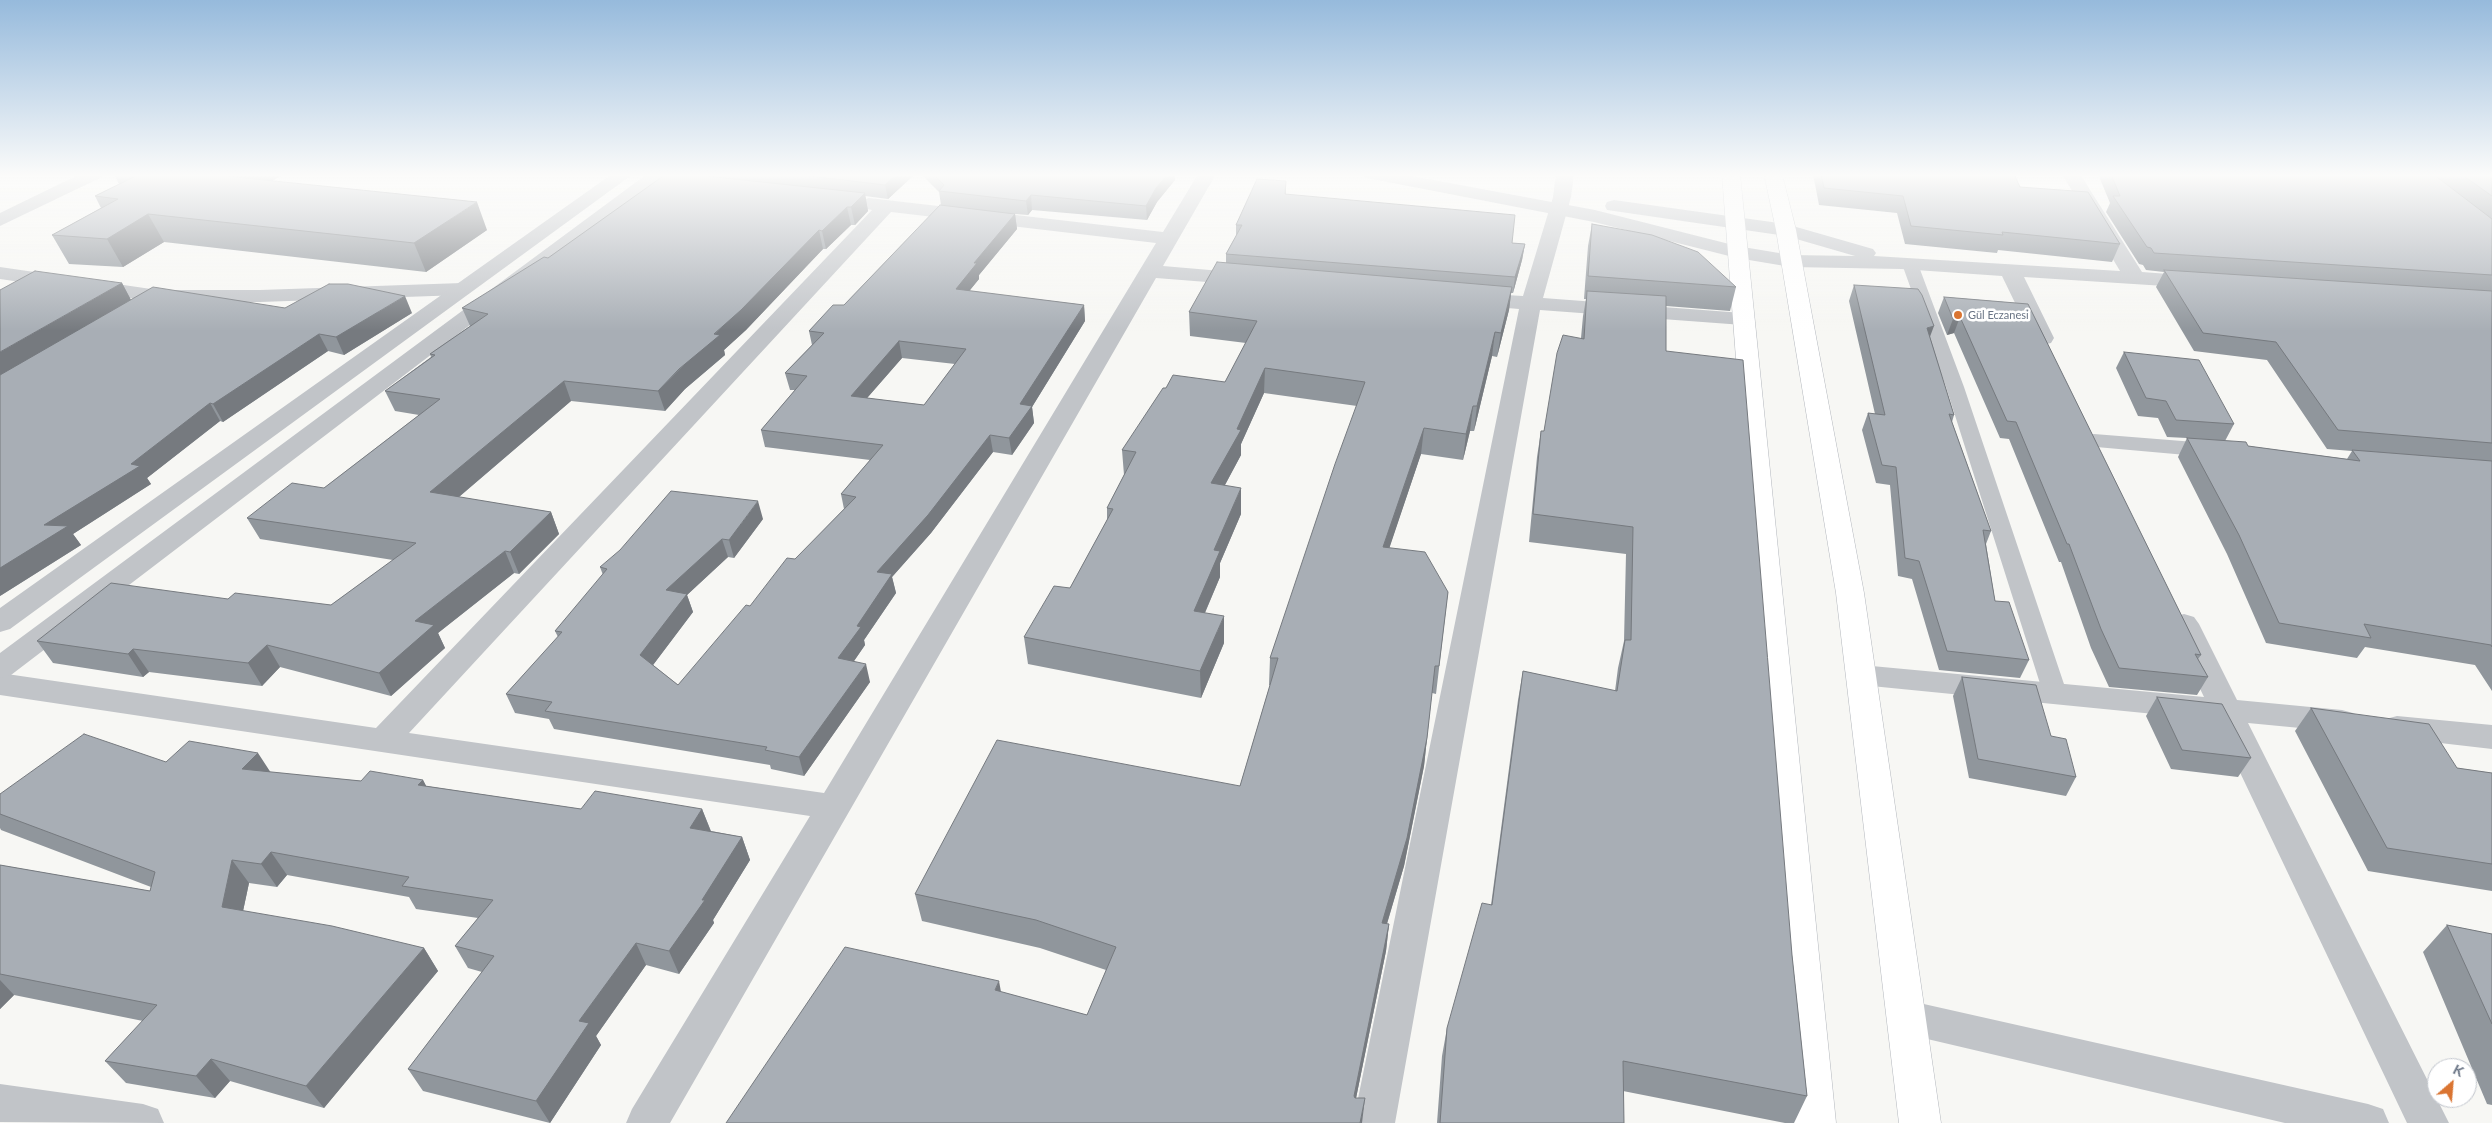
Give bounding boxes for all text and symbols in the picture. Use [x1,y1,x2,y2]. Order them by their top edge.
place label: Gül Eczanesi [1968,308,2029,322]
marker: Gül Eczanesi [1952,309,1964,321]
north arrow [2427,1058,2477,1108]
text: K [2450,1060,2467,1080]

